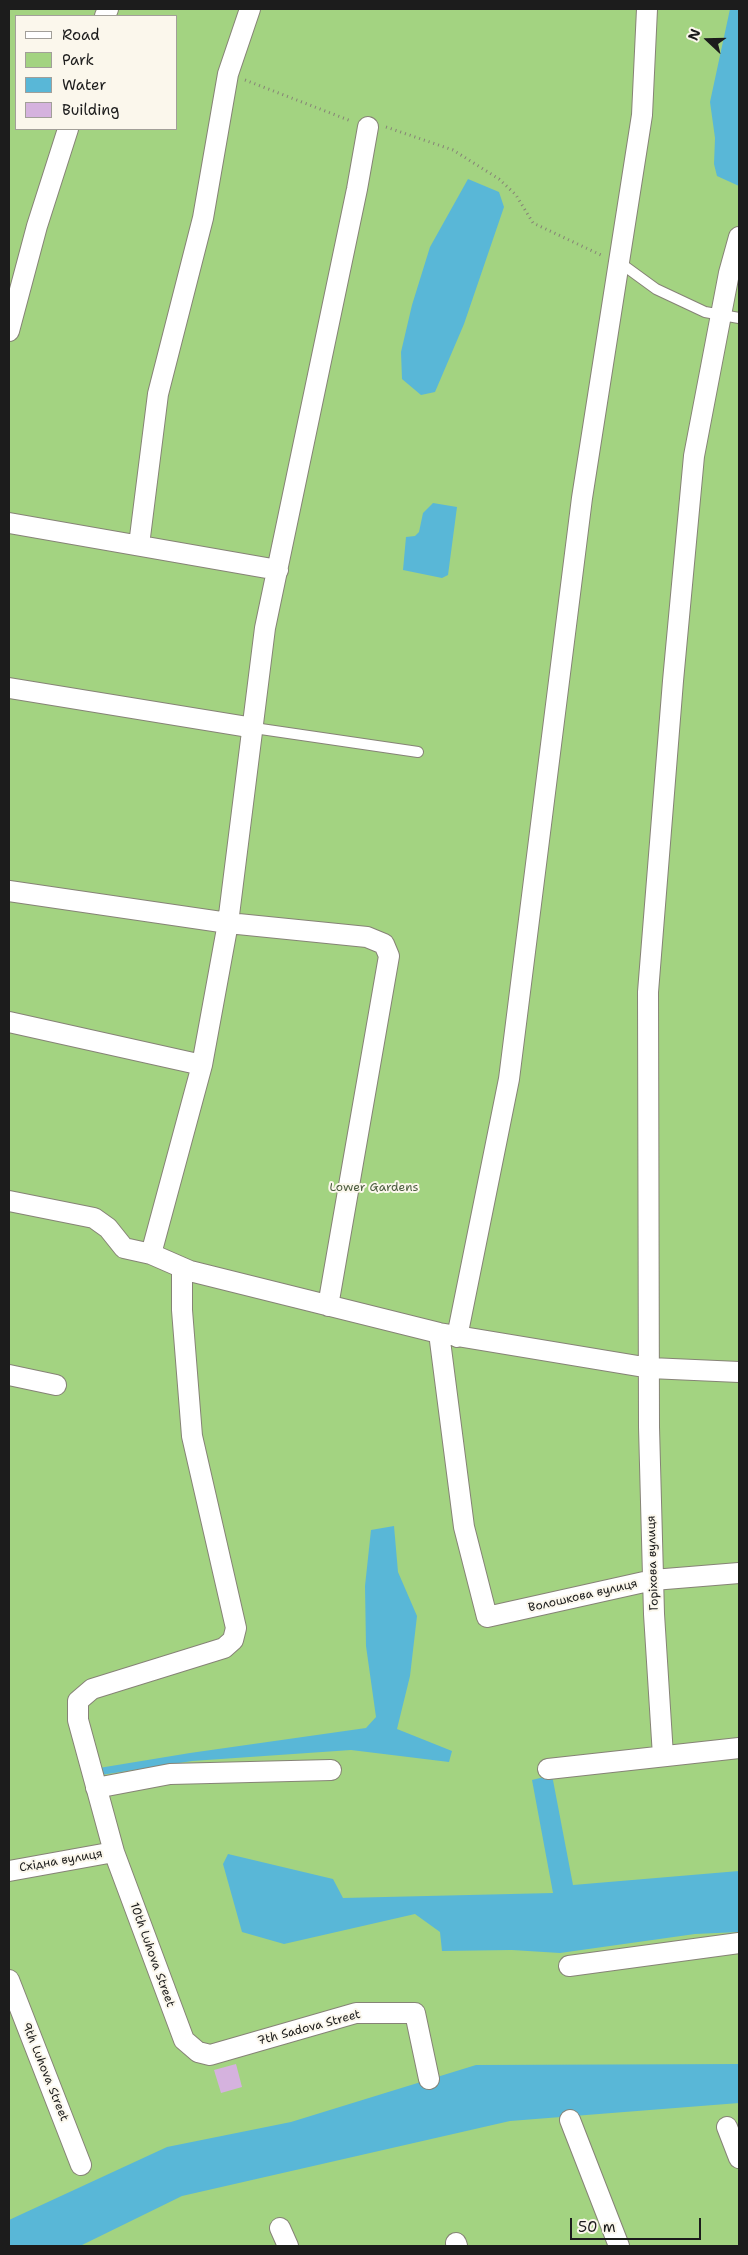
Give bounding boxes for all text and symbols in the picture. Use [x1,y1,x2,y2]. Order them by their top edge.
legend [15,15,178,130]
north arrow [683,15,733,65]
text: Road [62,25,100,45]
text: N [684,26,704,43]
text: Park [62,50,94,70]
text: Water [62,75,106,95]
text: Building [62,100,119,120]
park label: Lower Gardens [330,1181,418,1195]
street label: Горіхова вулиця [644,1515,662,1611]
street label: Волошкова вулиця [527,1576,639,1616]
street label: Східна вулиця [18,1847,104,1875]
street label: 10th Luhova Street [126,1901,178,2009]
street label: 7th Sadova Street [256,2007,362,2049]
street label: 9th Luhova Street [19,2021,71,2123]
scale bar [573,2208,704,2240]
text: 50 m [578,2217,616,2237]

